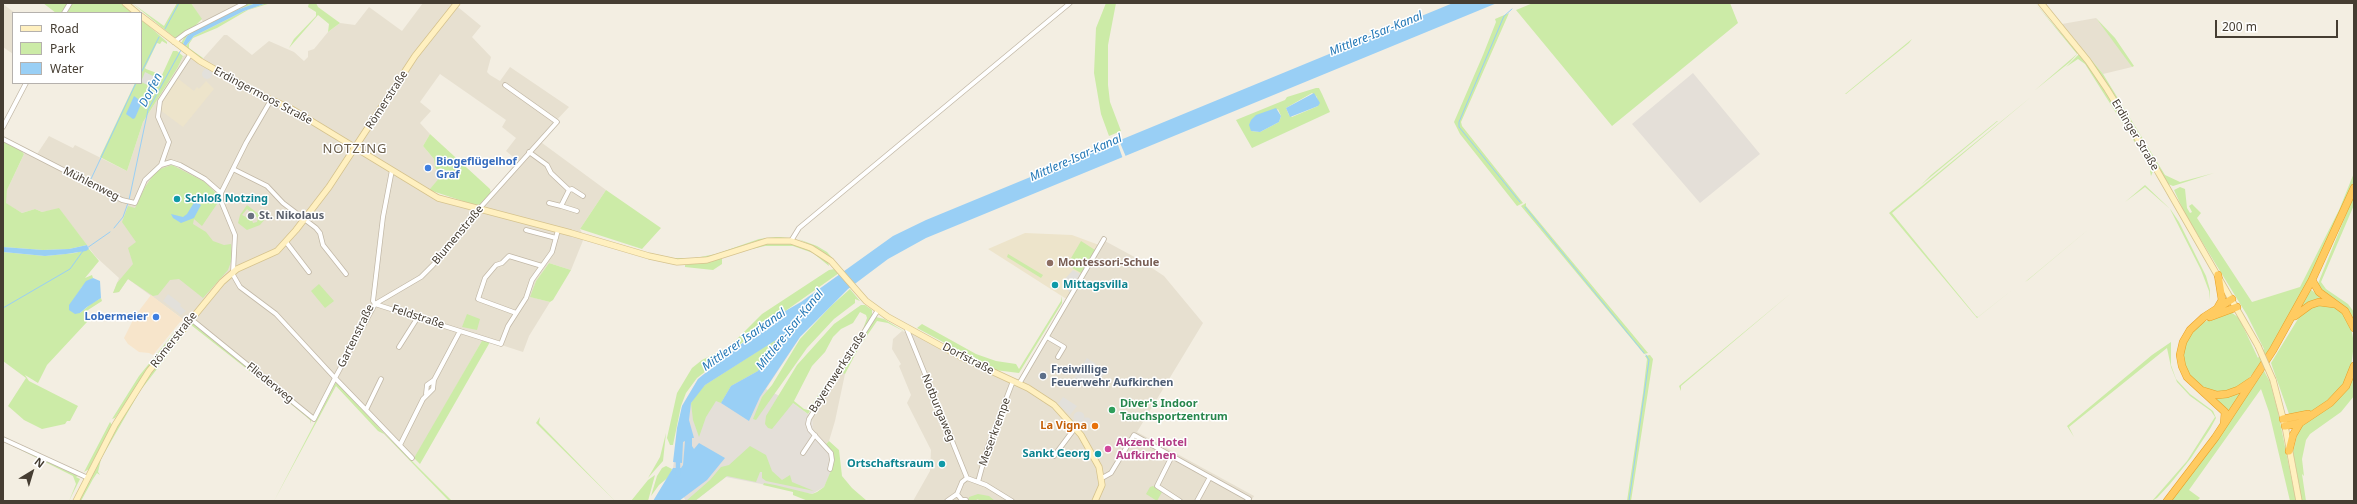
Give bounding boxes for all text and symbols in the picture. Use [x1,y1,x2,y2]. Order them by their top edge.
water label: Mittlere-Isar-Kanal [1327,9,1425,59]
legend [12,12,142,84]
scale bar [2217,12,2340,38]
text: 200 m [2222,18,2257,35]
text: Road [50,20,79,37]
text: Park [50,40,75,57]
text: Water [50,60,84,77]
street label: Erdingermoos Straße [211,64,315,128]
street label: Römerstraße [363,68,411,132]
water label: Dorfen [136,71,166,109]
street label: Erdinger Straße [2109,97,2161,173]
water label: Mittlere-Isar-Kanal [1028,131,1124,185]
district label: NOTZING [322,141,388,157]
place label: Biogeflügelhof Graf [436,155,517,181]
marker: Biogeflügelhof Graf [423,163,433,173]
street label: Mühlenweg [61,164,121,204]
place label: Schloß Notzing [185,192,268,206]
marker: Schloß Notzing [172,194,182,204]
street label: Blumenstraße [429,203,487,267]
place label: St. Nikolaus [259,209,324,223]
marker: St. Nikolaus [246,211,256,221]
place label: Montessori-Schule [1058,256,1159,270]
marker: Montessori-Schule [1045,258,1055,268]
place label: Mittagsvilla [1063,278,1128,292]
marker: Mittagsvilla [1050,280,1060,290]
water label: Mittlere-Isar-Kanal [753,287,827,373]
street label: Gartenstraße [335,302,377,370]
street label: Feldstraße [390,302,446,332]
water label: Mittlerer Isarkanal [699,306,789,374]
street label: Römerstraße [148,309,200,371]
place label: Lobermeier [84,310,148,324]
marker: Lobermeier [151,312,161,322]
street label: Bayernwerkstraße [807,329,869,415]
street label: Dorfstraße [940,340,996,378]
street label: Fliederweg [244,360,296,406]
place label: Freiwillige Feuerwehr Aufkirchen [1051,363,1174,389]
marker: Freiwillige Feuerwehr Aufkirchen [1038,371,1048,381]
street label: Notburgaweg [918,372,958,444]
street label: Meserkrempe [977,396,1013,468]
place label: Diver's Indoor Tauchsportzentrum [1120,397,1228,423]
marker: Diver's Indoor Tauchsportzentrum [1107,405,1117,415]
place label: La Vigna [1040,419,1087,433]
marker: La Vigna [1090,421,1100,431]
place label: Akzent Hotel Aufkirchen [1116,436,1187,462]
marker: Akzent Hotel Aufkirchen [1103,444,1113,454]
place label: Sankt Georg [1023,447,1090,461]
marker: Sankt Georg [1093,449,1103,459]
north arrow [12,452,52,492]
text: N [32,453,48,471]
place label: Ortschaftsraum [847,457,934,471]
marker: Ortschaftsraum [937,459,947,469]

